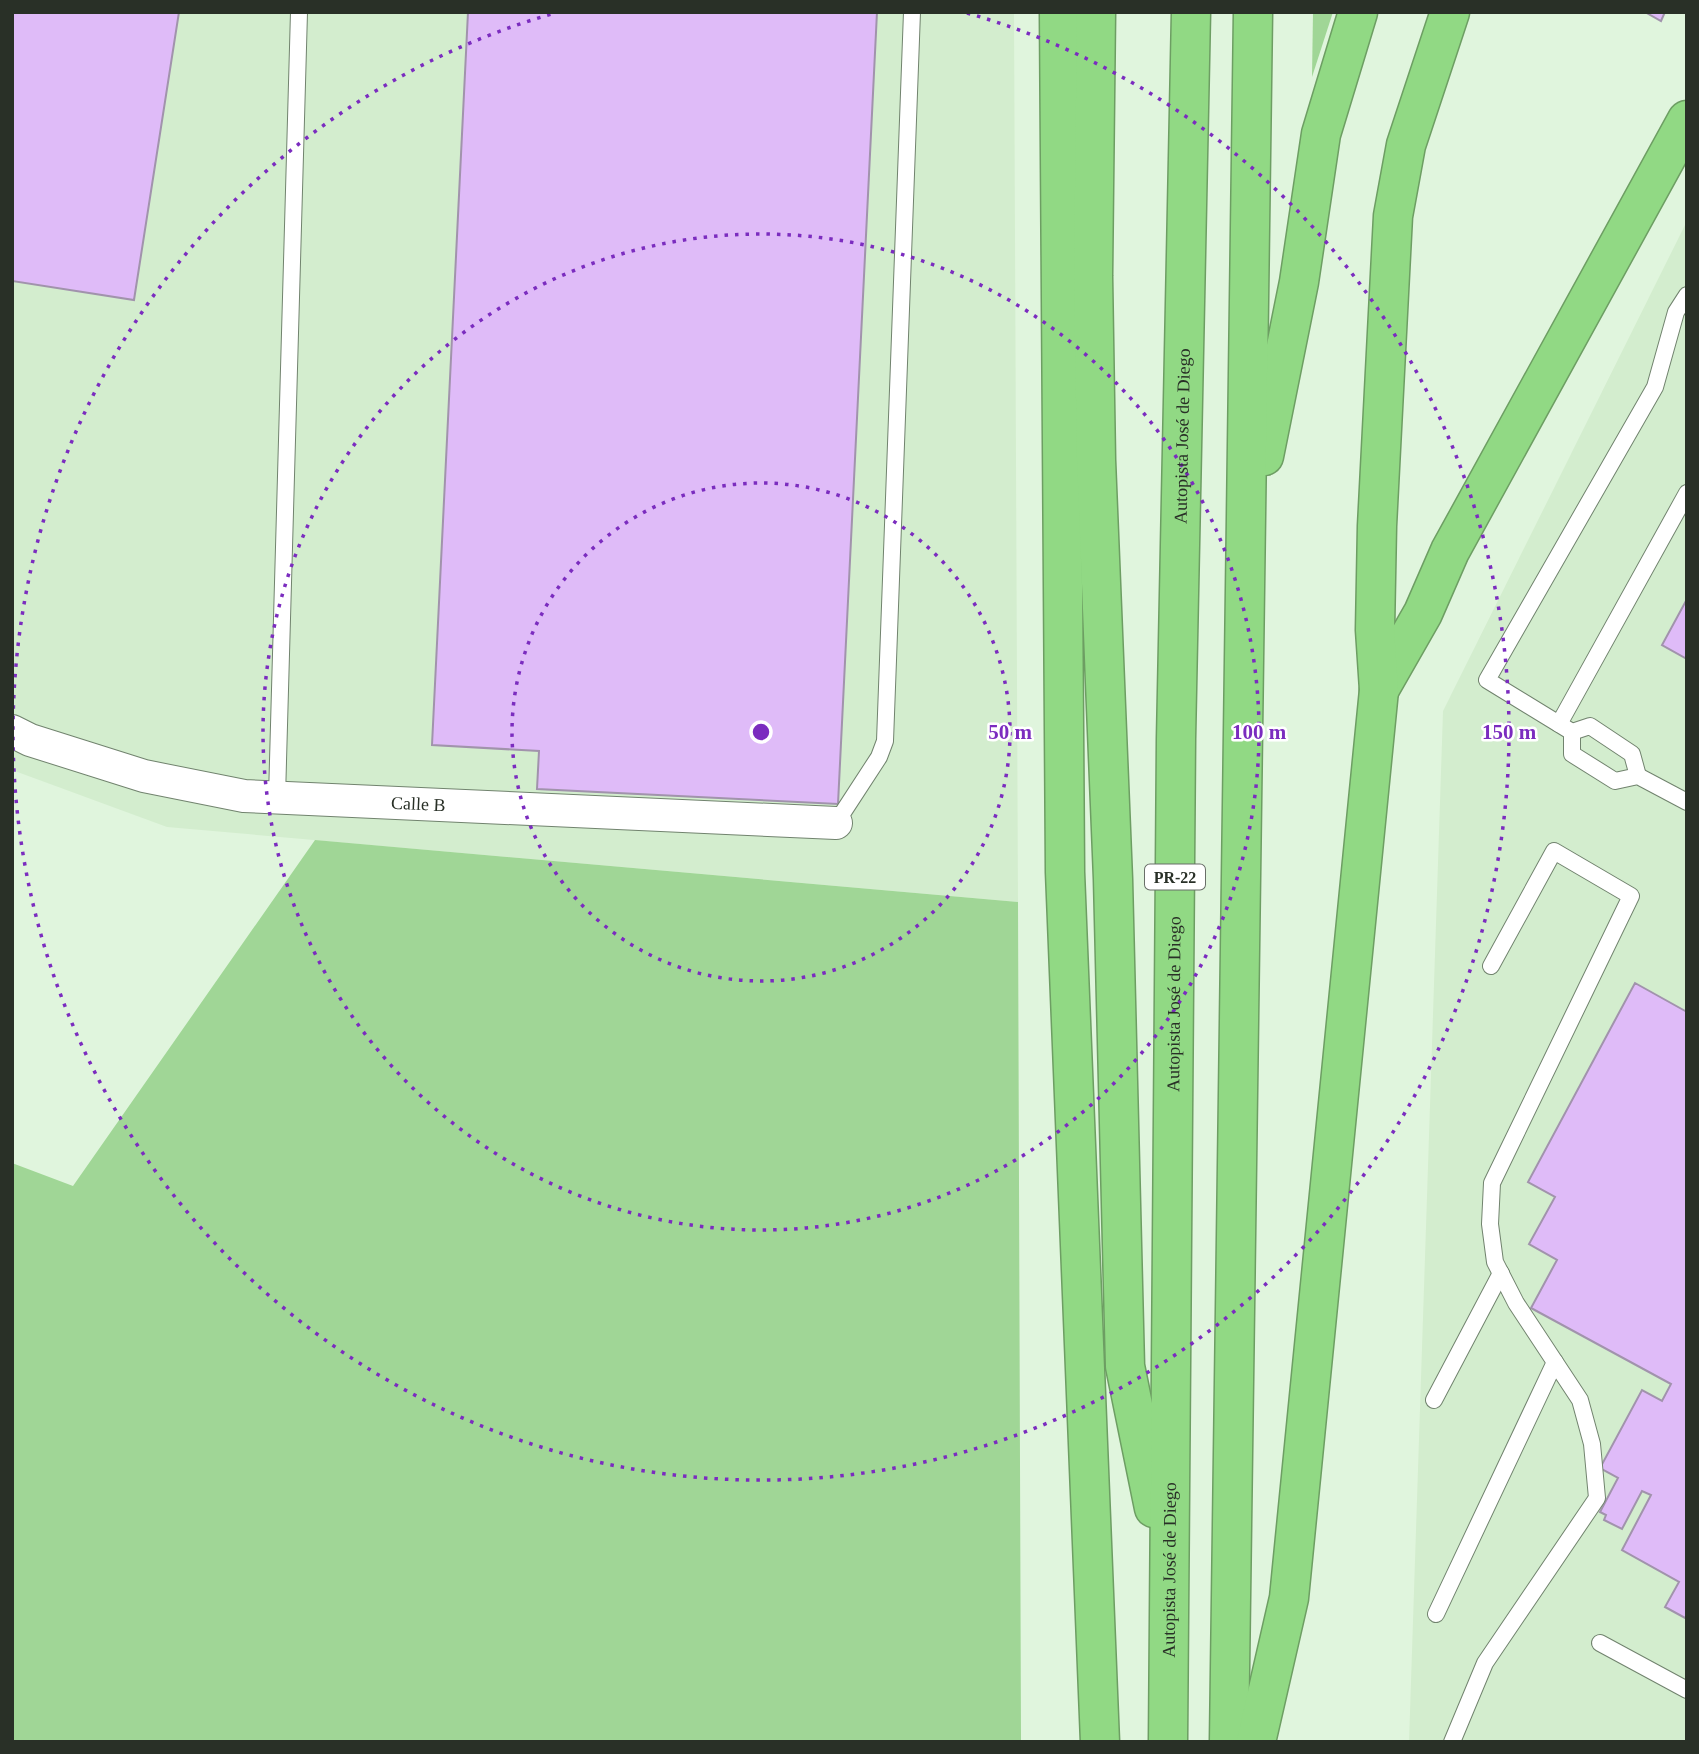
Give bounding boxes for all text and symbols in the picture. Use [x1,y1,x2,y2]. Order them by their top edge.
street label: Autopista José de Diego [1170,348,1194,524]
centre of rings [749,720,773,744]
text: 50 m [988,720,1032,744]
text: 100 m [1232,720,1287,744]
text: 150 m [1482,720,1537,744]
street label: Calle B [390,793,446,815]
road number: PR-22 [1145,864,1205,890]
street label: Autopista José de Diego [1163,916,1185,1092]
street label: Autopista José de Diego [1159,1482,1180,1658]

